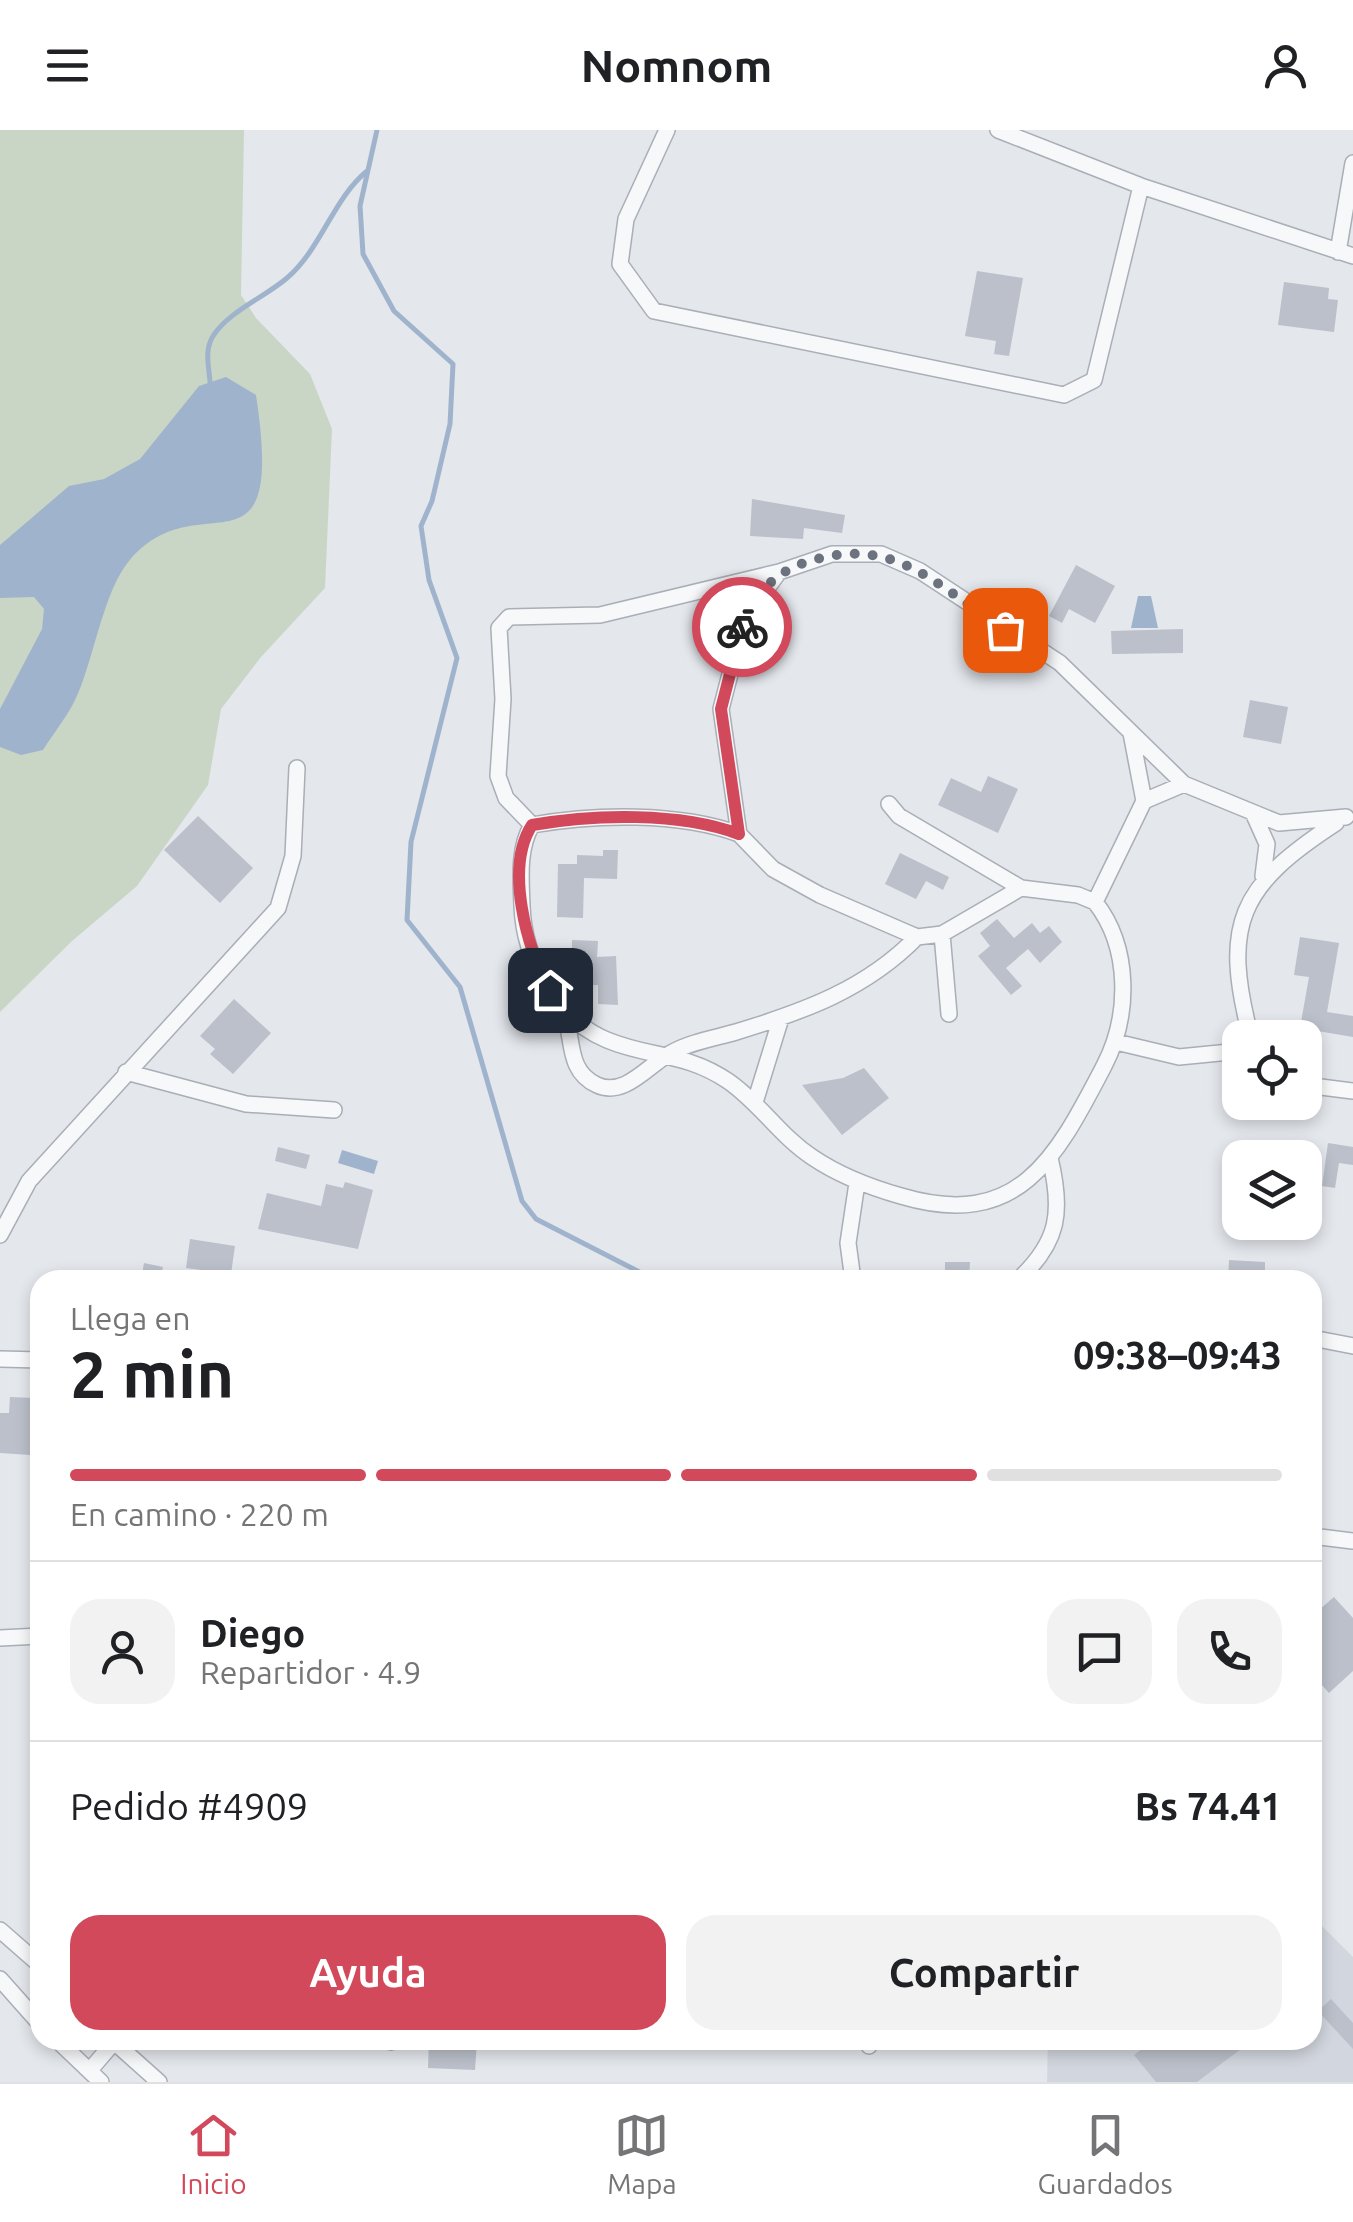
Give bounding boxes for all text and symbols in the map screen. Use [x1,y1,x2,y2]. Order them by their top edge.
icon: menu [40,38,95,93]
icon: person [1258,38,1313,93]
text: Nomnom [581,40,772,91]
courier [692,577,792,677]
pin [963,588,1048,673]
icon: bike [715,600,770,655]
icon: bag [978,603,1033,658]
pin [508,948,593,1033]
icon: home [523,963,578,1018]
map controls [1222,1020,1322,1240]
button: locate [1222,1020,1322,1120]
button: layers [1222,1140,1322,1240]
text: Llega en [70,1300,190,1336]
text: 09:38–09:43 [1073,1334,1282,1376]
text: 2 min [70,1337,234,1410]
text: En camino · 220 m [70,1496,329,1532]
button: person [70,1599,175,1704]
button: chat [1047,1599,1152,1704]
button: phone [1177,1599,1282,1704]
text: Diego [200,1612,305,1654]
text: Repartidor · 4.9 [200,1654,421,1690]
text: Pedido #4909 [70,1785,308,1827]
text: Bs 74.41 [1135,1785,1282,1827]
button: Ayuda [70,1915,666,2030]
button: Compartir [686,1915,1282,2030]
tab: Inicio [180,2108,247,2199]
tab: Mapa [607,2108,677,2199]
tab: Guardados [1037,2108,1173,2199]

